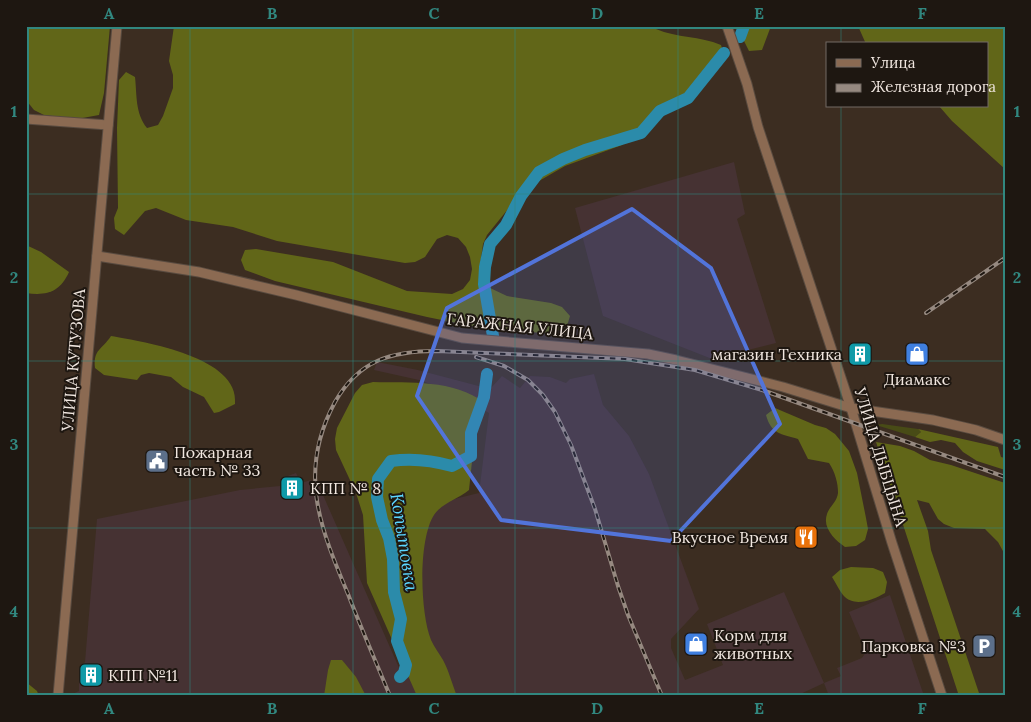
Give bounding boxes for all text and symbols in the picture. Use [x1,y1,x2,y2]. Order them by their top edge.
text: A [104,3,115,23]
text: B [267,3,278,23]
text: C [428,3,440,23]
text: D [591,3,603,23]
text: E [754,3,764,23]
text: F [917,3,927,23]
legend [826,42,988,108]
text: Улица [870,53,916,72]
text: Железная дорога [871,77,996,96]
text: 1 [11,101,17,121]
text: 1 [1014,101,1020,121]
text: 2 [10,267,18,287]
text: 2 [1013,267,1021,287]
street label: УЛИЦА КУТУЗОВА [57,287,89,433]
street label: ГАРАЖНАЯ УЛИЦА [446,308,595,344]
building icon: магазин Техника [847,341,873,367]
shop icon: Диамакс [904,341,930,367]
place label: магазин Техника [712,344,842,364]
place label: Диамакс [884,369,950,389]
street label: УЛИЦА ДЫБЦЫНА [850,384,912,530]
text: 3 [10,434,19,454]
text: 3 [1013,434,1022,454]
place label: Пожарная часть № 33 [174,442,261,480]
public building icon: Пожарная часть № 33 [144,448,170,474]
building icon: КПП № 8 [279,475,305,501]
place label: КПП № 8 [310,478,381,498]
water label: Копытовка [385,491,424,593]
restaurant icon: Вкусное Время [793,524,819,550]
place label: Вкусное Время [672,527,788,547]
text: 4 [10,601,19,621]
text: 4 [1013,601,1022,621]
place label: Корм для животных [714,625,793,663]
shop icon: Корм для животных [683,631,709,657]
parking icon: Парковка №3 [971,633,997,659]
place label: Парковка №3 [861,636,966,656]
building icon: КПП №11 [78,662,104,688]
place label: КПП №11 [108,665,178,685]
text: A [104,698,115,718]
text: B [267,698,278,718]
text: C [428,698,440,718]
text: D [591,698,603,718]
text: E [754,698,764,718]
text: F [917,698,927,718]

